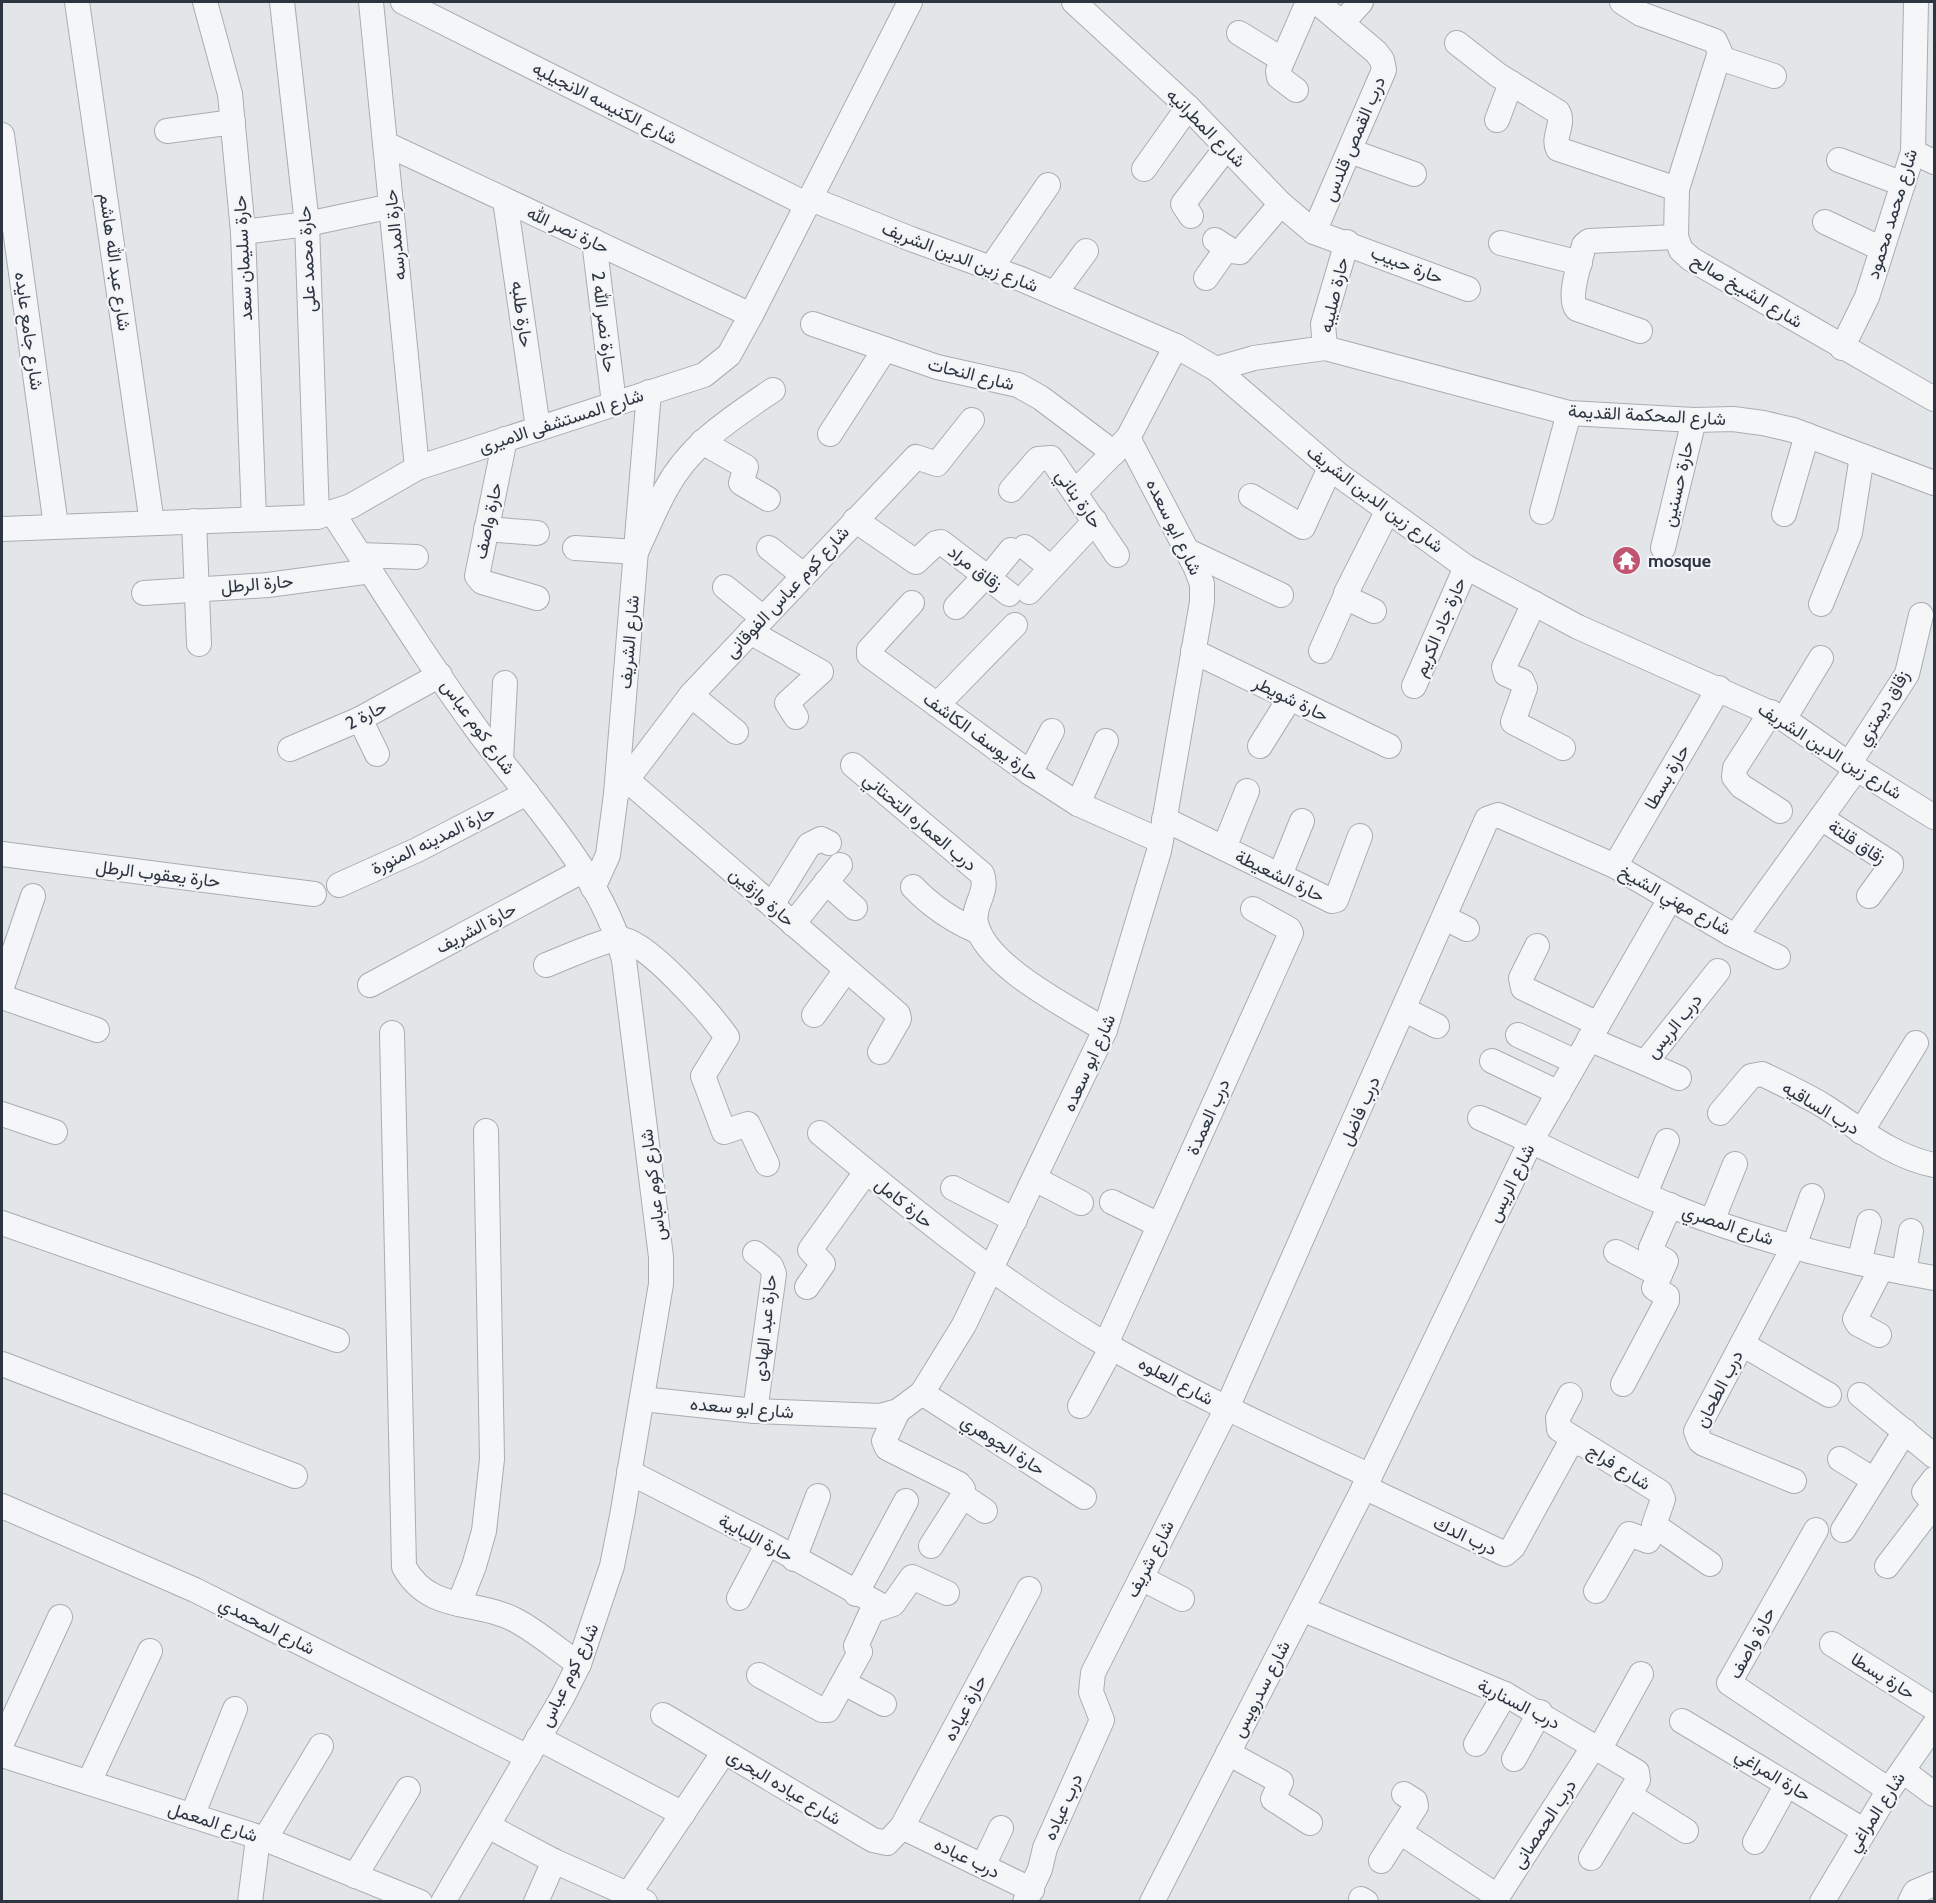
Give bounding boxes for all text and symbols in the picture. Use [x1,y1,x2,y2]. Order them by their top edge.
street label: شارع الكنيسه الانجيليه [528,57,681,150]
street label: درب القمص قلدس [1318,73,1390,205]
street label: شارع المطرانيه [1161,84,1250,173]
street label: شارع محمد محمود [1862,146,1923,282]
street label: حارة المدرسه [379,188,411,282]
street label: شارع عبد الله هاشم [93,192,136,333]
street label: حارة سليمان سعد [229,195,257,321]
street label: حارة نصر الله [523,201,613,259]
street label: حارة محمد على [293,205,321,313]
street label: شارع زين الدين الشريف [878,217,1041,298]
street label: حارة حبيب [1368,241,1446,289]
street label: شارع الشيخ صالح [1687,249,1807,334]
street label: حارة صليبه [1315,255,1353,335]
street label: شارع جامع عايده [9,270,48,392]
street label: حارة نصر الله 2 [587,270,621,374]
street label: حارة طلبه [506,279,538,349]
street label: شارع النحات [925,353,1017,396]
street label: شارع المستشفى الاميرى [476,384,647,459]
street label: شارع المحكمة القديمة [1567,400,1727,431]
street label: حارة حسنين [1657,439,1699,529]
street label: شارع زين الدين الشريف [1302,440,1448,558]
street label: حارة بناني [1048,465,1107,535]
street label: شارع ابو سعده [1140,475,1207,579]
street label: حارة واصف [469,481,507,561]
street label: شارع كوم عباس الفوقانى [720,521,855,663]
street label: زقاق مراد [943,540,1007,596]
temple icon: mosque [1611,545,1643,577]
place label: mosque [1648,550,1711,572]
street label: حارة الرطل [220,570,294,598]
street label: حارة جاد الكريم [1409,574,1472,680]
street label: شارع الشريف [614,594,645,690]
street label: زقاق ديمتري [1852,666,1918,752]
street label: حارة شويطر [1249,671,1332,727]
street label: شارع كوم عباس [435,675,520,780]
street label: حارة يوسف الكاشف [919,688,1043,786]
street label: حارة 2 [342,695,390,735]
street label: شارع زين الدين الشريف [1753,698,1906,805]
street label: حارة بسطا [1640,741,1694,813]
street label: درب العماره التحتاني [856,768,981,879]
street label: حارة المدينه المنورة [367,800,499,880]
street label: زقاق قلتة [1824,815,1890,869]
street label: حارة الشعيطة [1232,845,1328,907]
street label: حارة يعقوب الرطل [94,855,222,893]
street label: شارع مهني الشيخ [1613,860,1735,943]
street label: حارة وازقين [725,863,799,931]
street label: حارة الشريف [432,898,520,958]
street label: درب الريس [1641,989,1707,1063]
street label: شارع ابو سعده [1058,1011,1121,1115]
street label: درب فاضل [1335,1073,1385,1149]
street label: درب العمدة [1181,1075,1235,1159]
street label: درب الساقيه [1778,1076,1864,1140]
street label: شارع كوم عباس [635,1128,672,1242]
street label: شارع الريس [1483,1140,1540,1226]
street label: حارة كامل [871,1173,937,1233]
street label: شارع المصري [1678,1200,1777,1254]
street label: حارة عبد الهادى [748,1273,782,1383]
street label: درب الطحان [1690,1347,1748,1431]
street label: شارع العلوه [1134,1352,1217,1411]
street label: شارع ابو سعده [689,1392,795,1424]
street label: حارة الجوهري [955,1410,1049,1484]
street label: شارع فراج [1583,1439,1655,1496]
street label: حارة اللبايبة [715,1509,797,1567]
street label: درب الدك [1430,1512,1500,1560]
street label: شارع شريف [1121,1517,1180,1602]
street label: شارع المحمدي [214,1592,319,1663]
street label: حارة واصف [1724,1603,1780,1683]
street label: شارع كوم عباس [534,1620,604,1731]
street label: شارع سدرويس [1227,1637,1296,1742]
street label: حارة بسطا [1847,1648,1919,1704]
street label: حارة عياده [938,1671,992,1745]
street label: درب السنارية [1474,1674,1564,1734]
street label: شارع عياده البحرى [722,1744,845,1831]
street label: حارة المراغي [1729,1744,1815,1810]
street label: شارع المراغي [1842,1768,1913,1858]
street label: درب عياده [1039,1770,1087,1844]
street label: درب الحمصانى [1507,1775,1581,1873]
street label: شارع المعمل [165,1797,260,1848]
street label: درب عباده [930,1833,1004,1883]

